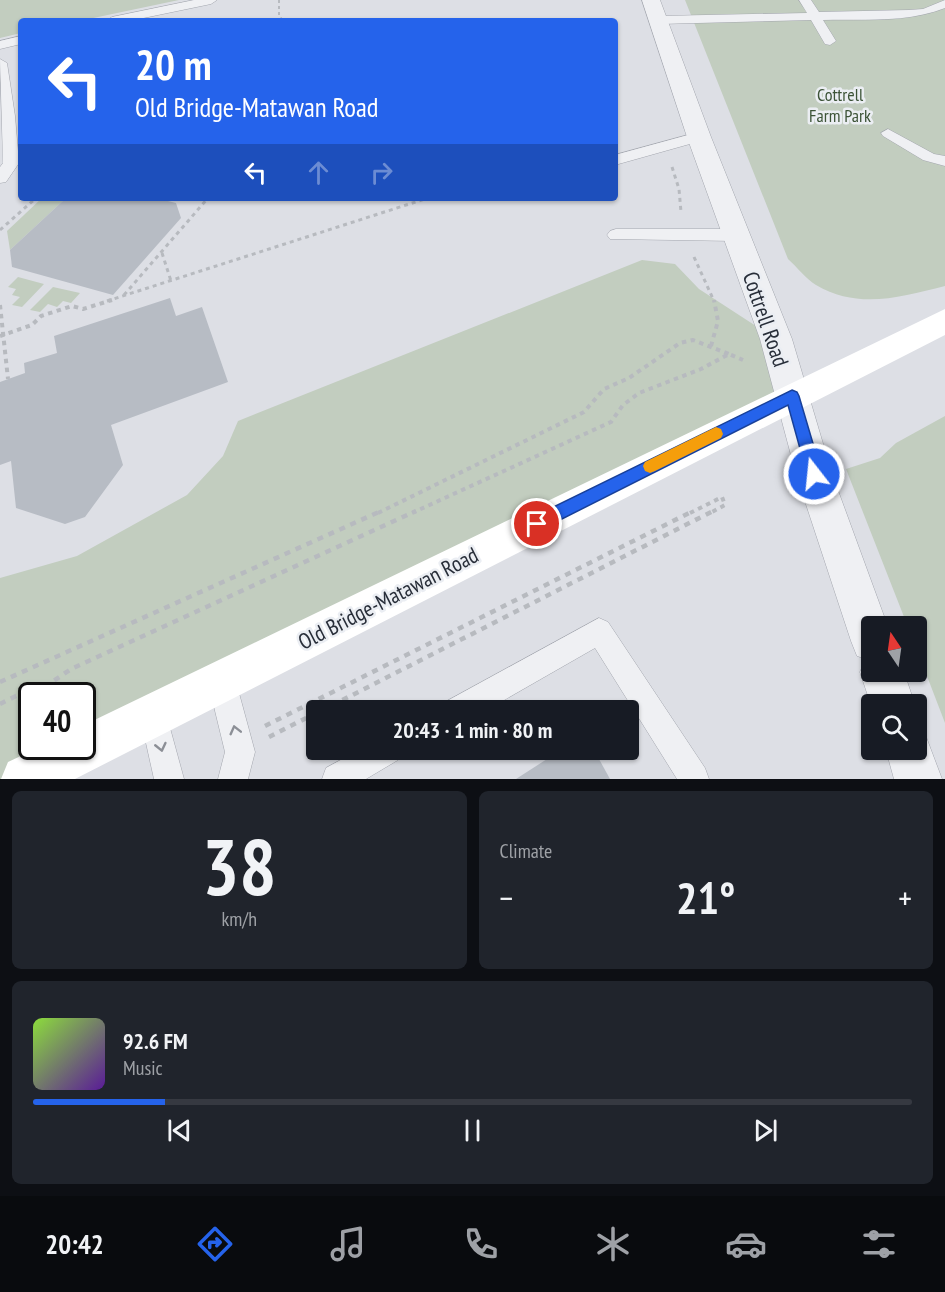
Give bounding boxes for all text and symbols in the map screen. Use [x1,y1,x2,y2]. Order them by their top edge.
text: 20 m [135,37,212,92]
icon: left [36,42,114,120]
park label: Cottrell Farm Park [809,83,871,127]
text: Old Bridge-Matawan Road [135,90,378,124]
icon: left [239,156,272,189]
icon: ahead [302,156,335,189]
icon: right [365,156,398,189]
street label: Cottrell Road [737,268,795,370]
position arrow [782,442,846,506]
pin [511,498,562,549]
icon: arrive [520,507,553,540]
street label: Old Bridge-Matawan Road [293,540,483,656]
north arrow [861,616,927,682]
map controls [861,616,927,760]
speed limit sign: 40 [18,682,96,760]
button: search [861,694,927,760]
text: 20:43 · 1 min · 80 m [393,716,552,744]
one-way arrow [229,726,242,736]
one-way arrow [154,742,167,752]
text: 38 [202,816,277,917]
text: Climate [500,838,552,864]
text: 21° [676,868,735,926]
text: − [500,876,513,919]
text: + [898,876,912,919]
text: km/h [222,906,257,932]
text: 92.6 FM [123,1027,188,1055]
text: Music [123,1055,163,1081]
icon: previous [163,1114,196,1147]
icon: pause [456,1114,489,1147]
icon: next [749,1114,782,1147]
icon: directions [194,1223,236,1265]
icon: music [327,1223,369,1265]
icon: phone [460,1223,502,1265]
icon: climate [592,1223,634,1265]
icon: car [725,1223,767,1265]
icon: filters [858,1223,900,1265]
text: 20:42 [45,1227,104,1261]

